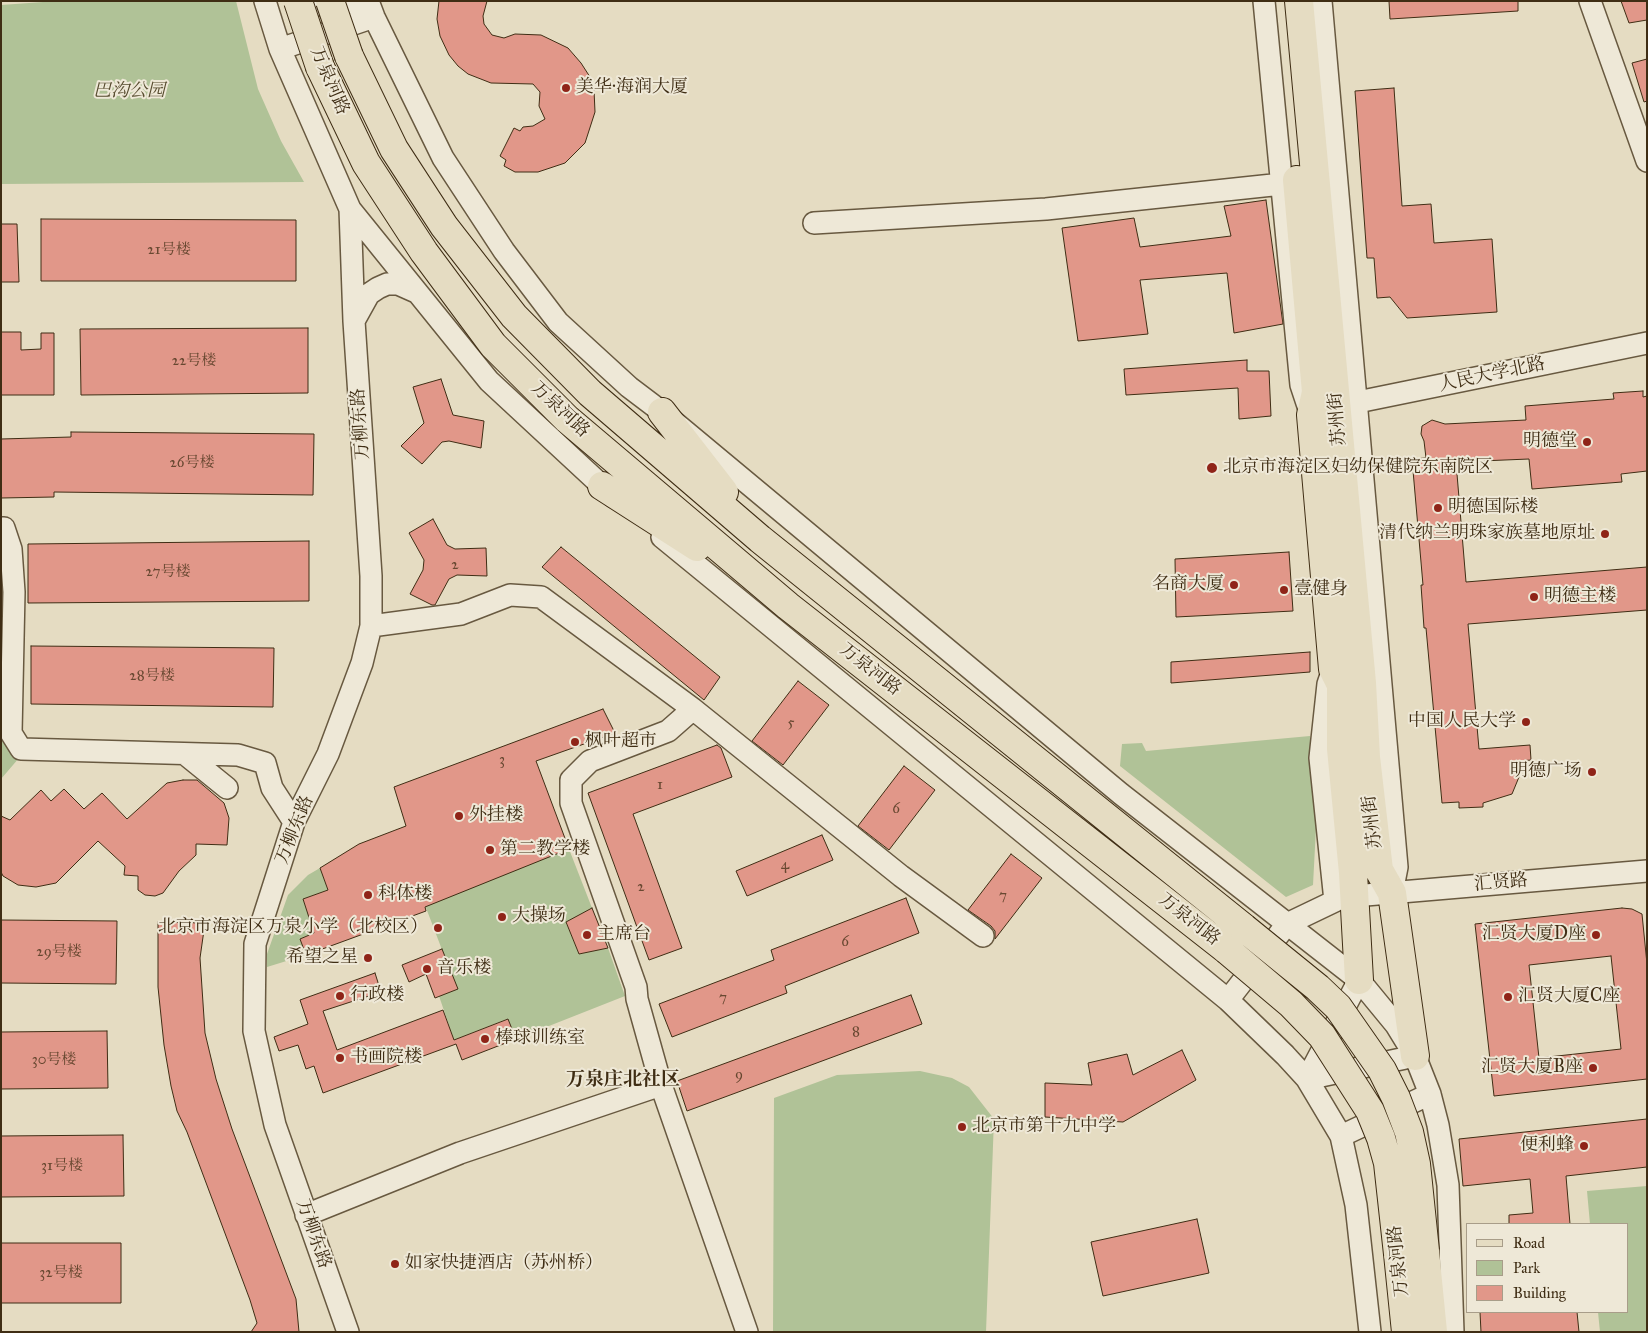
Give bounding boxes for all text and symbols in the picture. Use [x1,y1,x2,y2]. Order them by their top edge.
street label: 万泉河路 [305,44,353,118]
place label: 美华·海润大厦 [576,77,688,99]
park label: 巴沟公园 [93,81,165,103]
marker: 美华·海润大厦 [560,82,572,94]
house number: 21号楼 [147,241,191,259]
house number: 22号楼 [172,352,216,370]
street label: 人民大学北路 [1437,353,1547,397]
street label: 万泉河路 [526,378,594,442]
street label: 万柳东路 [348,387,374,461]
street label: 苏州街 [1325,391,1351,447]
place label: 明德堂 [1523,431,1577,453]
marker: 明德堂 [1581,436,1593,448]
house number: 26号楼 [169,454,215,472]
place label: 北京市海淀区妇幼保健院东南院区 [1223,457,1493,479]
marker: 北京市海淀区妇幼保健院东南院区 [1205,461,1219,475]
place label: 明德国际楼 [1448,497,1538,519]
marker: 明德国际楼 [1432,502,1444,514]
place label: 清代纳兰明珠家族墓地原址 [1379,523,1595,545]
marker: 清代纳兰明珠家族墓地原址 [1599,528,1611,540]
house number: 2 [451,556,459,574]
house number: 27号楼 [146,563,190,581]
place label: 名商大厦 [1152,574,1224,596]
marker: 名商大厦 [1228,579,1240,591]
place label: 壹健身 [1294,579,1348,601]
marker: 壹健身 [1278,584,1290,596]
place label: 明德主楼 [1544,586,1616,608]
marker: 明德主楼 [1528,591,1540,603]
street label: 万泉河路 [835,639,905,701]
house number: 28号楼 [129,667,175,685]
place label: 中国人民大学 [1408,711,1516,733]
house number: 5 [788,714,794,732]
marker: 中国人民大学 [1520,716,1532,728]
place label: 枫叶超市 [585,731,657,753]
marker: 枫叶超市 [569,736,581,748]
house number: 3 [499,751,505,769]
place label: 明德广场 [1510,761,1582,783]
marker: 明德广场 [1586,766,1598,778]
house number: 1 [657,776,663,794]
street label: 万柳东路 [272,793,318,867]
street label: 苏州街 [1359,794,1387,850]
house number: 6 [892,800,900,818]
place label: 外挂楼 [469,805,523,827]
marker: 外挂楼 [453,810,465,822]
place label: 第二教学楼 [500,839,590,861]
marker: 第二教学楼 [484,844,496,856]
house number: 4 [781,856,789,874]
street label: 汇贤路 [1473,870,1529,896]
house number: 2 [637,878,645,896]
place label: 科体楼 [378,884,432,906]
house number: 7 [999,887,1007,905]
marker: 科体楼 [362,889,374,901]
street label: 万泉河路 [1154,889,1224,951]
place label: 大操场 [512,906,566,928]
marker: 大操场 [496,911,508,923]
place label: 北京市海淀区万泉小学（北校区） [158,917,428,939]
marker: 北京市海淀区万泉小学（北校区） [432,922,444,934]
place label: 主席台 [597,924,651,946]
place label: 汇贤大厦D座 [1482,924,1586,946]
marker: 主席台 [581,929,593,941]
marker: 汇贤大厦D座 [1590,929,1602,941]
house number: 6 [841,933,849,951]
house number: 29号楼 [36,943,82,961]
place label: 希望之星 [286,947,358,969]
marker: 希望之星 [362,952,374,964]
place label: 音乐楼 [437,958,491,980]
marker: 音乐楼 [421,963,433,975]
place label: 行政楼 [350,985,404,1007]
place label: 汇贤大厦C座 [1518,986,1620,1008]
house number: 7 [719,989,727,1007]
marker: 行政楼 [334,990,346,1002]
marker: 汇贤大厦C座 [1502,991,1514,1003]
house number: 8 [852,1023,860,1041]
place label: 棒球训练室 [495,1028,585,1050]
marker: 棒球训练室 [479,1033,491,1045]
place label: 书画院楼 [350,1047,422,1069]
house number: 30号楼 [32,1051,76,1069]
marker: 书画院楼 [334,1052,346,1064]
place label: 汇贤大厦B座 [1481,1057,1583,1079]
marker: 汇贤大厦B座 [1587,1062,1599,1074]
house number: 9 [735,1066,743,1084]
district label: 万泉庄北社区 [566,1069,680,1091]
place label: 北京市第十九中学 [972,1116,1116,1138]
marker: 北京市第十九中学 [956,1121,968,1133]
place label: 便利蜂 [1520,1135,1574,1157]
marker: 便利蜂 [1578,1140,1590,1152]
house number: 31号楼 [41,1157,83,1175]
street label: 万柳东路 [291,1196,335,1272]
legend [1466,1223,1628,1313]
street label: 万泉河路 [1384,1224,1414,1298]
text: Road [1513,1234,1545,1252]
place label: 如家快捷酒店（苏州桥） [405,1253,603,1275]
marker: 如家快捷酒店（苏州桥） [389,1258,401,1270]
text: Park [1513,1259,1540,1277]
house number: 32号楼 [39,1264,83,1282]
text: Building [1513,1284,1566,1302]

